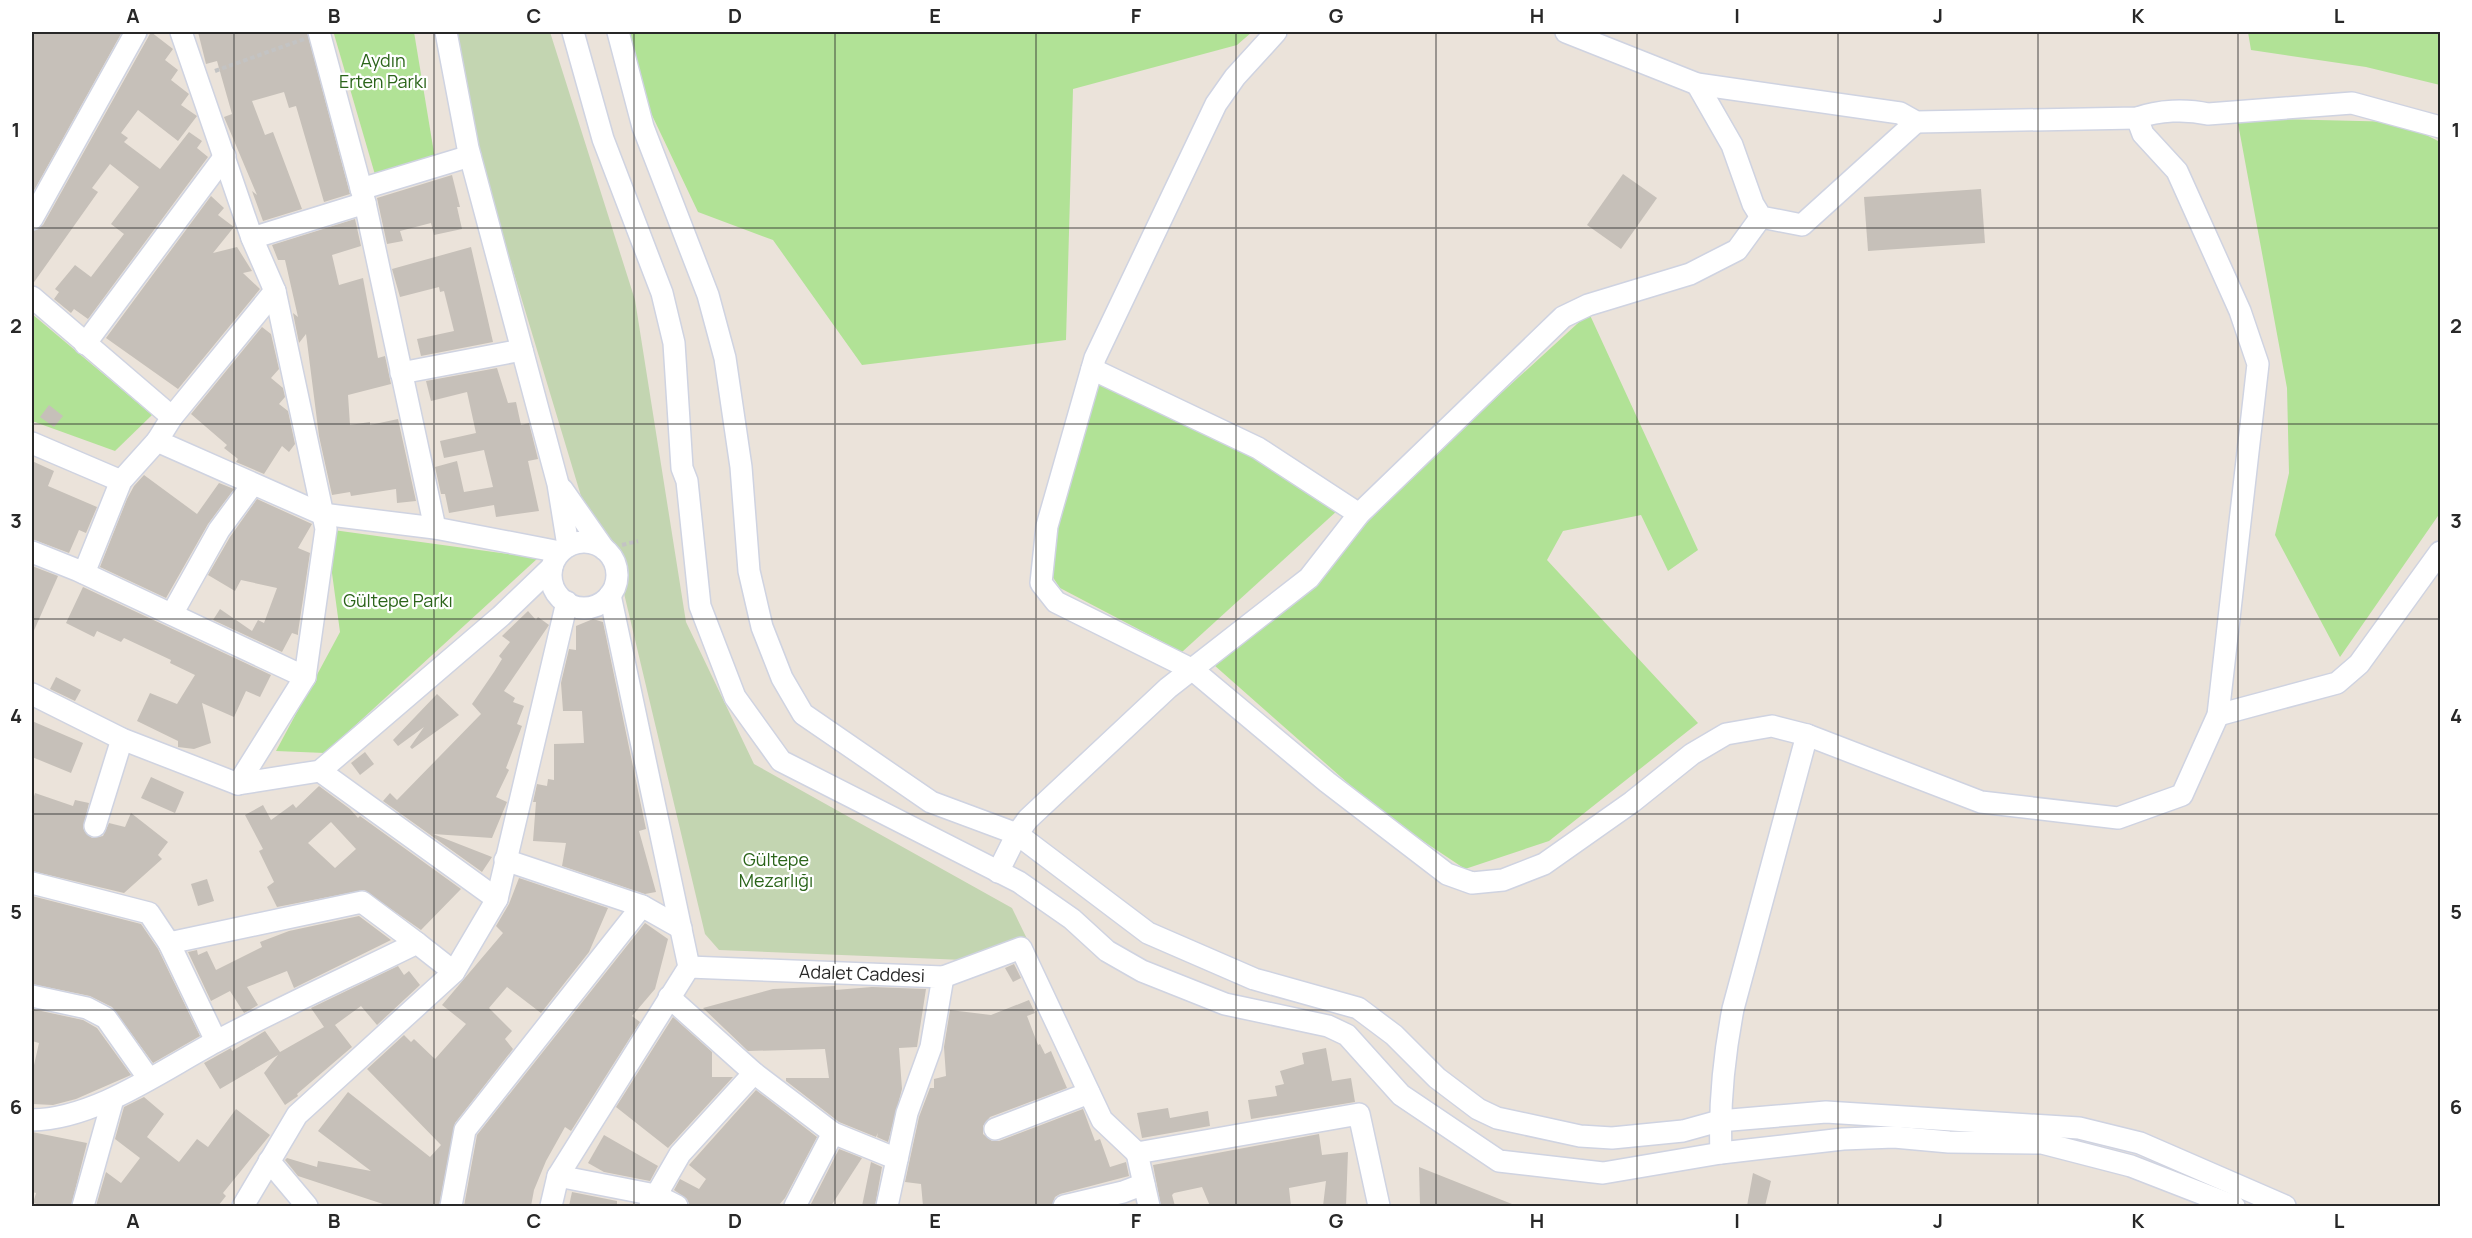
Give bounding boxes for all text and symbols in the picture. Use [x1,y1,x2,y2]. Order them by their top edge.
text: A [126,2,140,29]
text: B [328,2,341,29]
text: C [527,2,541,29]
text: D [728,2,742,29]
text: E [929,2,941,29]
text: F [1131,2,1142,29]
text: G [1329,2,1344,29]
text: H [1530,2,1544,29]
text: I [1734,2,1740,29]
text: J [1933,2,1943,29]
text: K [2132,2,2145,29]
text: L [2334,2,2345,29]
park label: Aydın Erten Parkı [339,48,427,93]
text: 1 [12,116,20,143]
text: 1 [2452,116,2460,143]
text: 2 [10,312,22,339]
text: 2 [2450,312,2462,339]
text: 3 [10,507,22,534]
text: 3 [2450,507,2462,534]
park label: Gültepe Parkı [343,588,453,612]
text: 4 [10,702,22,729]
text: 4 [2450,702,2462,729]
park label: Gültepe Mezarlığı [739,847,813,892]
text: 5 [10,898,22,925]
text: 5 [2450,898,2462,925]
street label: Adalet Caddesi [799,959,925,987]
text: 6 [10,1093,22,1120]
text: 6 [2450,1093,2462,1120]
text: A [126,1207,140,1234]
text: B [328,1207,341,1234]
text: C [527,1207,541,1234]
text: D [728,1207,742,1234]
text: E [929,1207,941,1234]
text: F [1131,1207,1142,1234]
text: G [1329,1207,1344,1234]
text: H [1530,1207,1544,1234]
text: I [1734,1207,1740,1234]
text: J [1933,1207,1943,1234]
text: K [2132,1207,2145,1234]
text: L [2334,1207,2345,1234]

